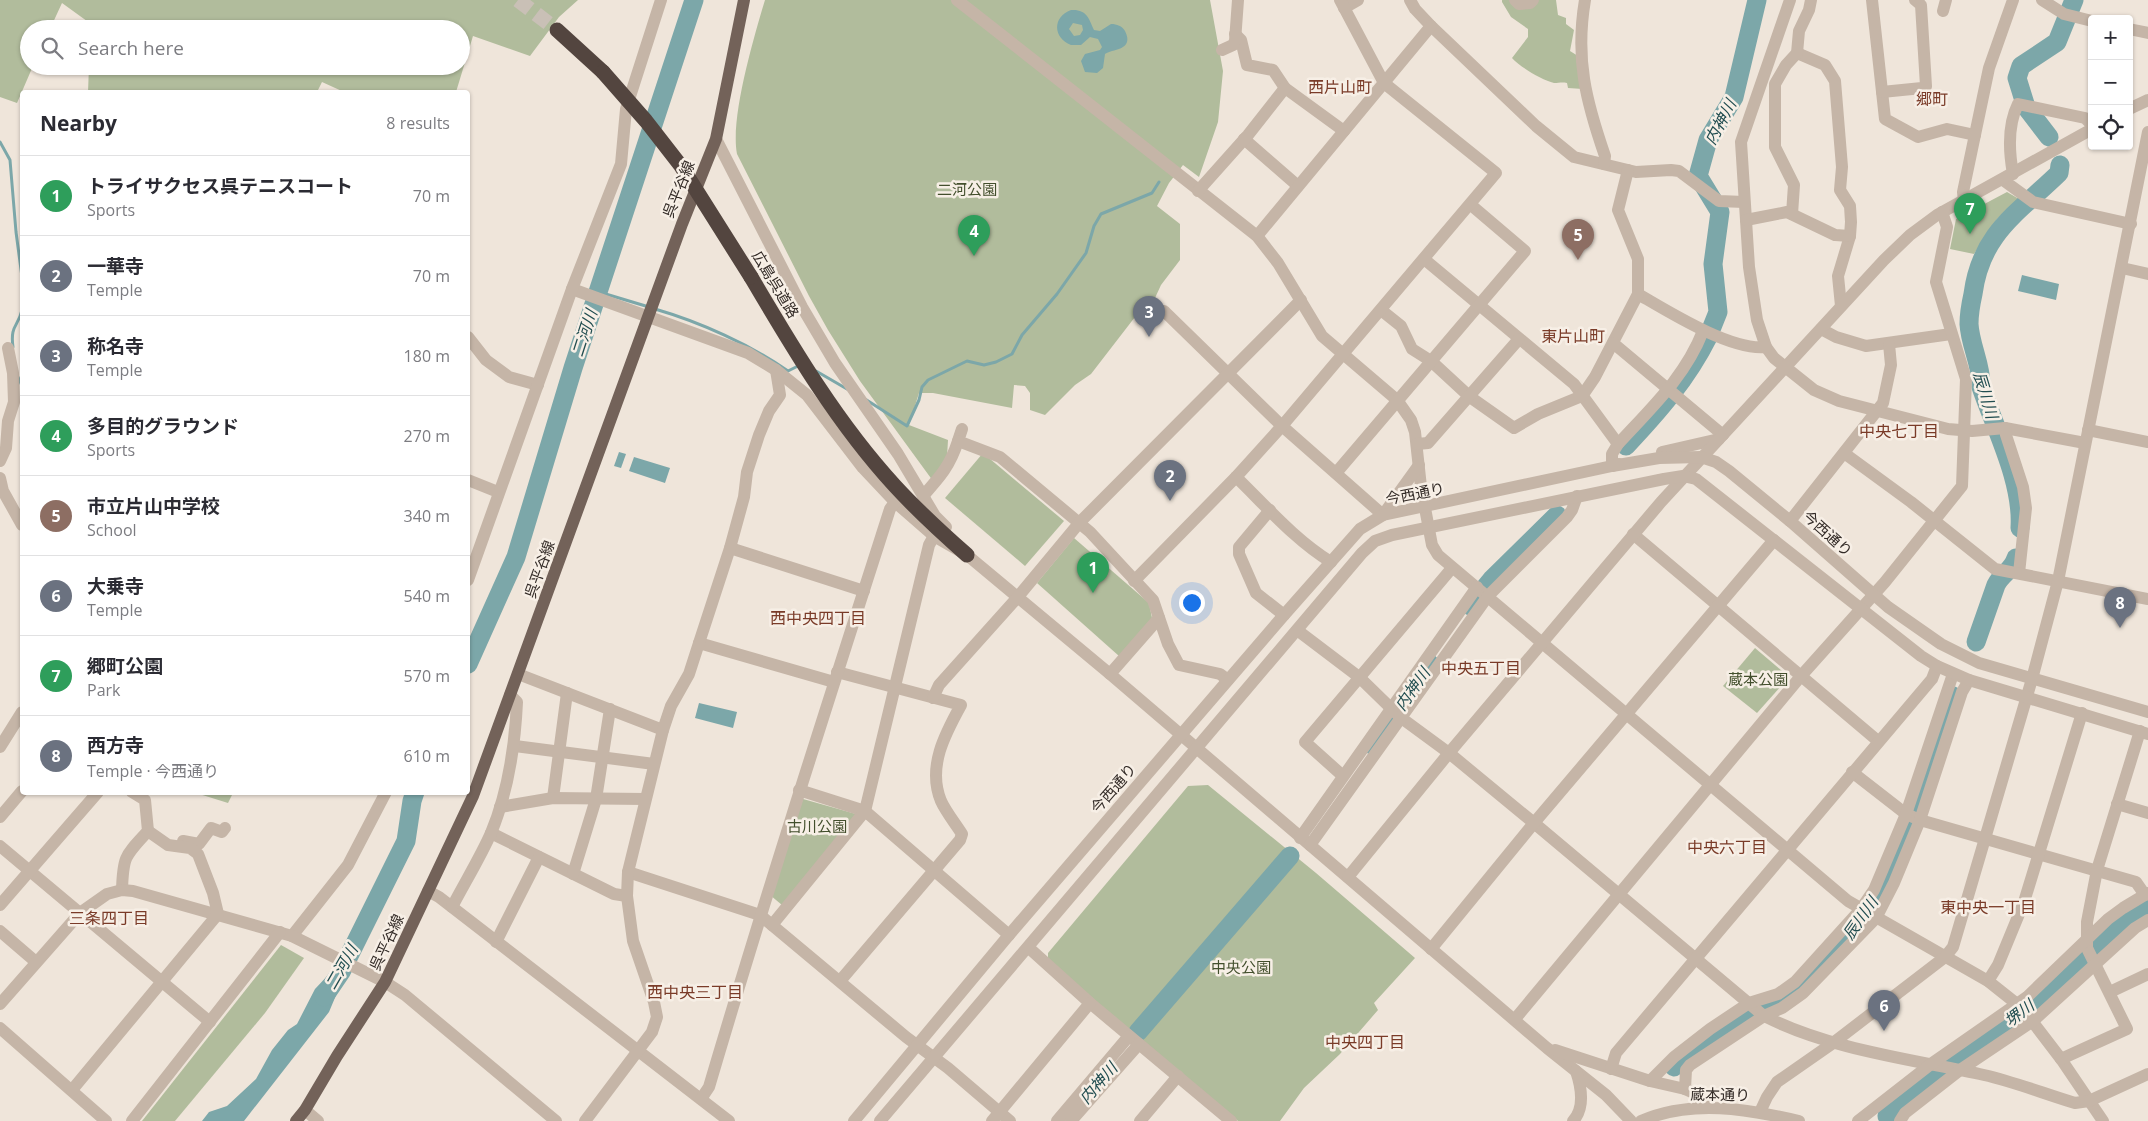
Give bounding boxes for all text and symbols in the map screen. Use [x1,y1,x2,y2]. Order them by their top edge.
map controls [2088,15,2133,150]
button: + [2088,15,2133,60]
search box [20,20,470,75]
icon: search [38,34,66,62]
text: Search here [78,35,184,61]
button: − [2088,60,2133,105]
district label: 西片山町 [1308,76,1372,98]
district label: 郷町 [1916,88,1948,110]
water label: 内神川 [1699,94,1742,148]
button: locate [2088,105,2133,150]
text: Nearby [40,109,117,137]
text: 8 results [386,112,450,134]
street label: 呉平谷線 [657,157,699,221]
text: トライサクセス呉テニスコート [87,173,353,199]
park label: 二河公園 [937,179,997,199]
text: 1 [51,185,61,207]
text: 70 m [413,185,450,207]
pin: 7 [1954,193,1986,234]
text: Sports [87,199,135,221]
pin: 4 [958,215,990,256]
pin: 5 [1562,219,1594,260]
street label: 広島呉道路 [748,247,804,321]
text: 一華寺 [87,253,144,279]
text: 2 [51,265,61,287]
text: 70 m [413,265,450,287]
text: Temple [87,279,142,301]
pin: 3 [1133,296,1165,337]
water label: 二河川 [566,305,602,359]
district label: 東片山町 [1541,325,1605,347]
text: 称名寺 [87,333,144,359]
text: 3 [51,345,61,367]
text: 180 m [404,345,450,367]
text: Temple [87,359,142,381]
water label: 辰川川 [1968,369,2004,423]
text: 多目的グラウンド [87,413,239,439]
district label: 中央七丁目 [1859,420,1939,442]
text: 4 [51,425,61,447]
text: 270 m [404,425,450,447]
text: Sports [87,439,135,461]
pin: 2 [1154,460,1186,501]
street label: 今西通り [1384,477,1446,509]
text: 市立片山中学校 [87,493,220,519]
text: 5 [51,505,61,527]
text: 340 m [404,505,450,527]
street label: 今西通り [1799,505,1857,561]
text: School [87,519,137,541]
street label: 呉平谷線 [519,537,559,601]
pin: 1 [1077,552,1109,593]
text: 大乗寺 [87,573,144,599]
text: 6 [51,585,61,607]
text: 540 m [404,585,450,607]
pin: 8 [2104,587,2136,628]
your location [1179,590,1205,616]
text: Temple [87,599,142,621]
district label: 西中央四丁目 [770,607,866,629]
text: 郷町公園 [87,653,163,679]
district label: 中央五丁目 [1441,657,1521,679]
water label: 内神川 [1389,661,1436,715]
text: 7 [51,665,61,687]
text: 570 m [404,665,450,687]
park label: 蔵本公園 [1728,669,1788,689]
text: Park [87,679,120,701]
text: 西方寺 [87,732,144,758]
text: 8 [51,745,61,767]
text: 610 m [404,745,450,767]
street label: 今西通り [1086,759,1140,817]
text: Temple · 今西通り [87,760,219,782]
park label: 古川公園 [787,816,847,836]
district label: 中央六丁目 [1687,836,1767,858]
water label: 辰川川 [1837,890,1884,944]
district label: 東中央一丁目 [1940,896,2036,918]
district label: 三条四丁目 [69,907,149,929]
street label: 呉平谷線 [364,911,408,973]
water label: 二河川 [319,939,364,993]
park label: 中央公園 [1211,957,1271,977]
district label: 西中央三丁目 [647,981,743,1003]
pin: 6 [1868,990,1900,1031]
water label: 堺川 [2000,993,2040,1032]
district label: 中央四丁目 [1325,1031,1405,1053]
water label: 内神川 [1074,1056,1123,1108]
street label: 蔵本通り [1690,1083,1750,1105]

